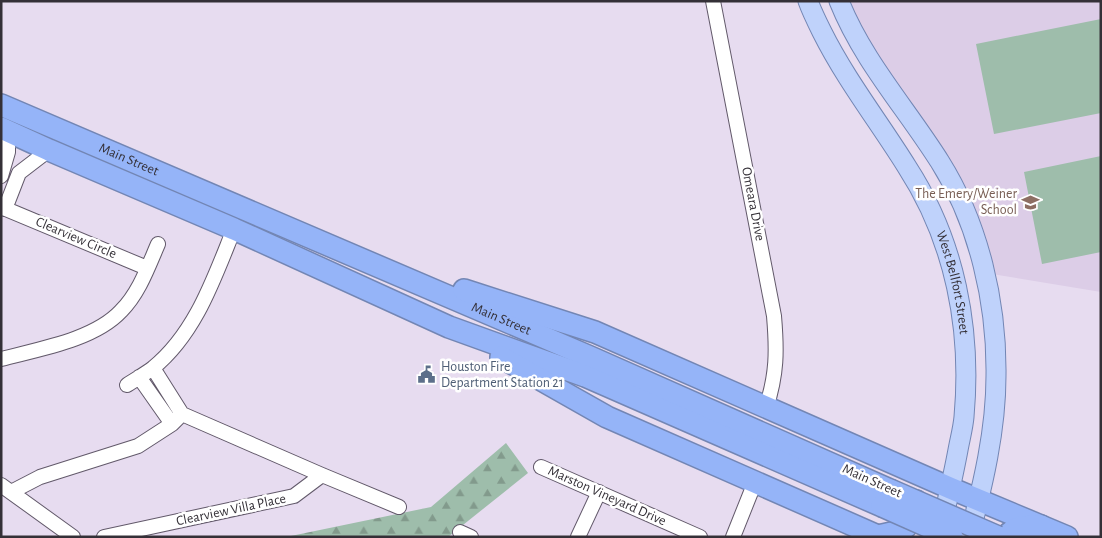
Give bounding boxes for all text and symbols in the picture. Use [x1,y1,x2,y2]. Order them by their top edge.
street label: Main Street [97,141,161,179]
street label: Omeara Drive [739,166,767,242]
place label: The Emery/Weiner School [915,187,1017,217]
school or university icon: The Emery/Weiner School [1021,192,1041,212]
street label: Clearview Circle [34,215,118,261]
street label: West Bellfort Street [933,229,971,336]
street label: Main Street [469,300,533,338]
place label: Houston Fire Department Station 21 [441,360,563,390]
public building icon: Houston Fire Department Station 21 [417,365,437,385]
street label: Main Street [840,462,904,500]
street label: Marston Vineyard Drive [546,464,668,528]
street label: Clearview Villa Place [175,492,287,528]

